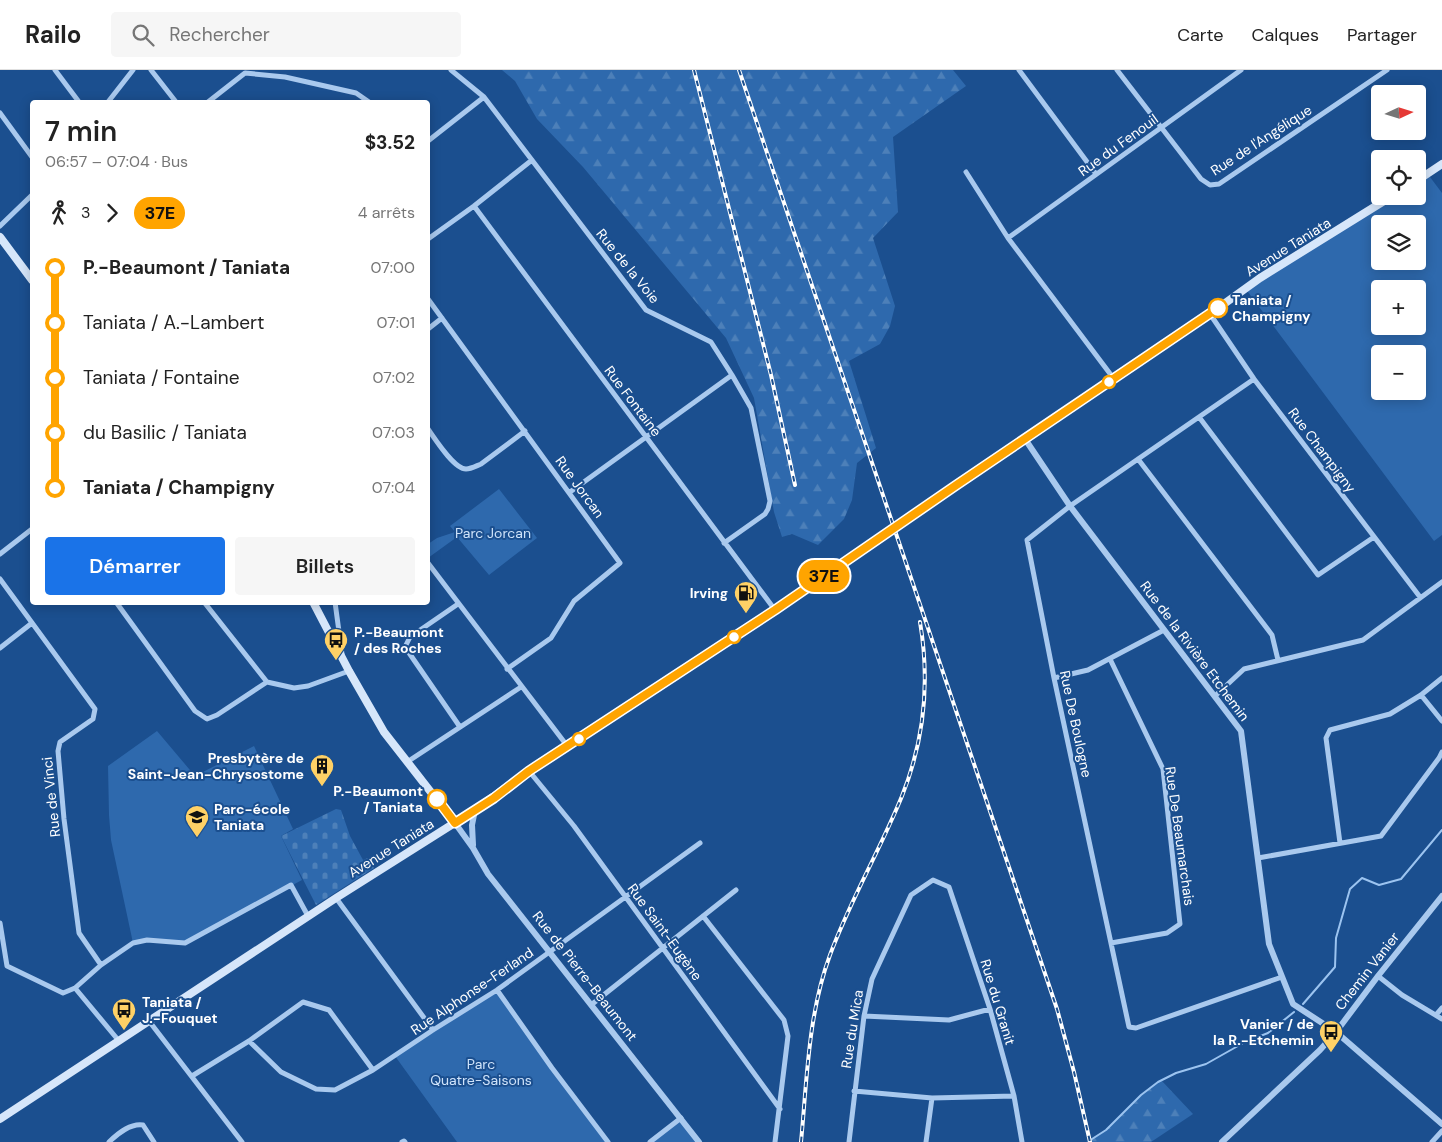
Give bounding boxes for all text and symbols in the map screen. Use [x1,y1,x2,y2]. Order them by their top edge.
search box [111,12,461,57]
text: Railo [25,19,81,50]
icon: search [129,21,157,49]
text: Rechercher [169,22,270,47]
text: Carte [1177,23,1224,47]
text: Calques [1252,23,1319,47]
text: Partager [1347,23,1417,47]
north arrow [1371,85,1426,140]
map controls [1371,85,1426,400]
street label: Rue de l'Angélique [1207,101,1315,179]
street label: Rue du Fenouil [1074,110,1162,180]
text: 7 min [45,113,117,150]
text: $3.52 [365,130,415,155]
button: locate [1371,150,1426,205]
text: 06:57 – 07:04 · Bus [45,151,188,172]
icon: walk [45,199,73,227]
icon: forward [98,199,126,227]
text: 37E [144,201,175,225]
text: 3 [81,202,90,223]
text: 4 arrêts [358,202,415,223]
street label: Avenue Taniata [1242,213,1334,281]
button: layers [1371,215,1426,270]
street label: Rue de la Voie [592,225,664,307]
text: P.-Beaumont / Taniata [83,255,290,280]
text: 07:00 [371,257,415,278]
button: + [1371,280,1426,335]
place label: Taniata / Champigny [1232,291,1311,325]
marker: Taniata / Champigny [1208,298,1228,318]
text: Taniata / A.-Lambert [83,310,265,335]
text: 07:01 [377,312,415,333]
button: − [1371,345,1426,400]
street label: Rue Fontaine [601,362,665,440]
text: Taniata / Fontaine [83,365,239,390]
text: 07:02 [373,367,415,388]
unlabelled marker [1102,375,1116,389]
street label: Rue Champigny [1284,404,1360,496]
text: du Basilic / Taniata [83,420,247,445]
text: 07:03 [372,422,415,443]
street label: Rue Jorcan [552,453,608,521]
text: Taniata / Champigny [83,475,275,500]
text: 07:04 [372,477,415,498]
park label: Parc Jorcan [455,524,531,542]
button: Démarrer [45,537,225,595]
button: Billets [235,537,415,595]
line badge: 37E [795,560,853,592]
text: 37E [809,564,839,588]
street label: Rue de la Rivière Etchemin [1136,577,1254,725]
fuel station icon: Irving [733,580,759,614]
place label: Irving [690,584,728,602]
place label: P.-Beaumont / des Roches [354,623,444,657]
bus stop icon: P.-Beaumont / des Roches [323,627,349,661]
unlabelled marker [727,630,741,644]
street label: Rue De Boulogne [1056,669,1096,779]
unlabelled marker [572,732,586,746]
place label: Presbytère de Saint-Jean-Chrysostome [128,749,304,783]
building icon: Presbytère de Saint-Jean-Chrysostome [309,753,335,787]
street label: Rue de Vinci [38,756,64,838]
street label: Rue De Beaumarchais [1161,765,1199,907]
place label: P.-Beaumont / Taniata [333,782,423,816]
marker: P.-Beaumont / Taniata [427,789,447,809]
place label: Parc-école Taniata [214,800,290,834]
school or university icon: Parc-école Taniata [184,804,210,838]
street label: Avenue Taniata [345,814,437,882]
street label: Rue Saint-Eugène [624,880,706,984]
street label: Rue de Pierre-Beaumont [529,907,641,1045]
street label: Chemin Vanier [1331,928,1403,1014]
street label: Rue Alphonse-Ferland [407,943,537,1039]
street label: Rue du Granit [976,957,1020,1047]
street label: Rue du Mica [837,988,867,1070]
place label: Taniata / J.-Fouquet [142,993,218,1027]
bus stop icon: Taniata / J.-Fouquet [111,997,137,1031]
place label: Vanier / de la R.-Etchemin [1213,1015,1314,1049]
bus stop icon: Vanier / de la R.-Etchemin [1318,1019,1344,1053]
park label: Parc Quatre-Saisons [430,1055,532,1089]

